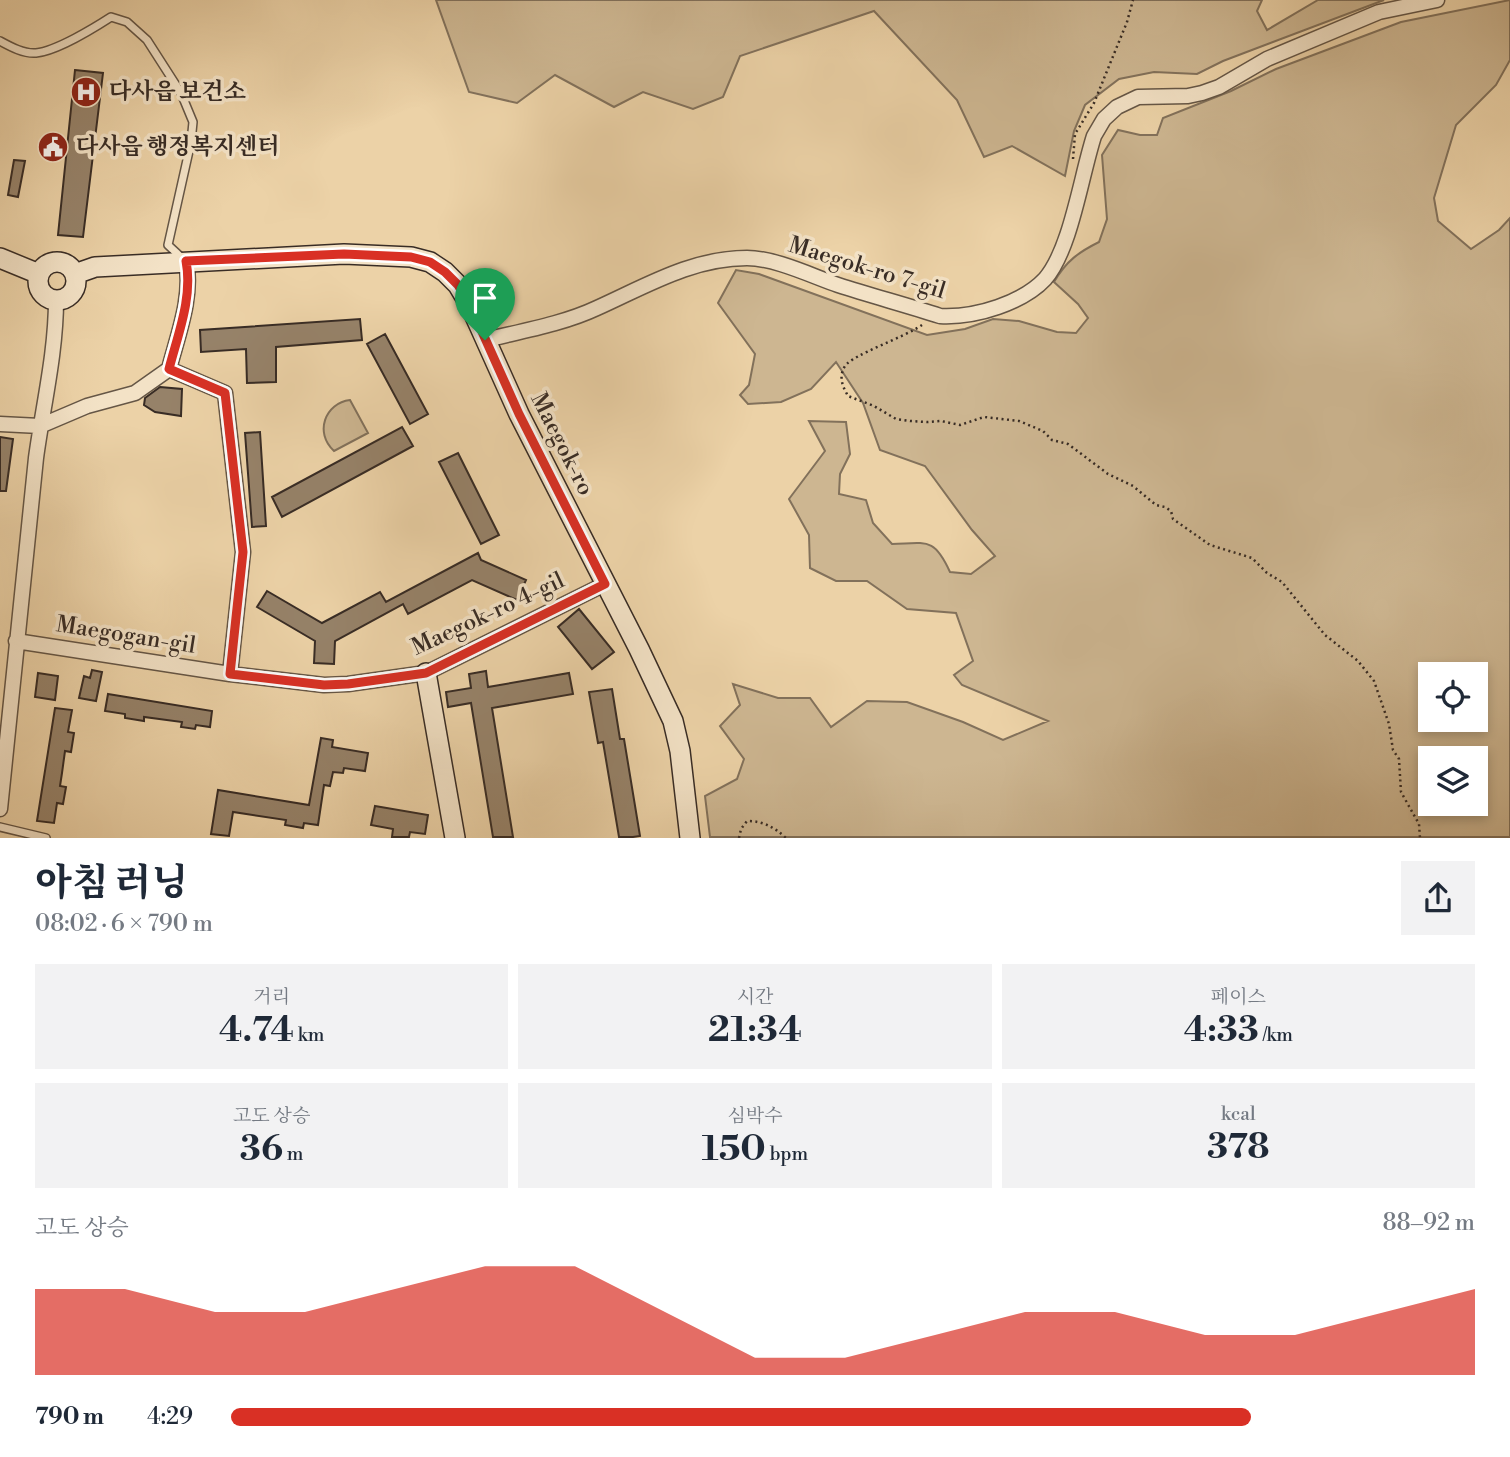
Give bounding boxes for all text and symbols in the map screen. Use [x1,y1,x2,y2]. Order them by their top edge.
hospital icon: 다사읍 보건소 [69,75,103,109]
place label: 다사읍 보건소 [109,78,246,106]
public building icon: 다사읍 행정복지센터 [36,130,70,164]
place label: 다사읍 행정복지센터 [76,133,280,161]
street label: Maegok-ro 7-gil [785,231,949,305]
pin [455,268,515,340]
icon: arrive [466,279,504,317]
street label: Maegok-ro [524,388,600,500]
street label: Maegok-ro 4-gil [407,566,569,662]
street label: Maegogan-gil [54,610,198,660]
map controls [1418,662,1488,816]
button: locate [1418,662,1488,732]
button: layers [1418,746,1488,816]
text: 아침 러닝 [35,860,188,907]
button: share [1401,861,1475,935]
text: 08:02 · 6 × 790 m [35,910,213,938]
text: 거리 [253,985,290,1009]
text: 시간 [737,985,773,1009]
text: 페이스 [1211,985,1266,1009]
text: 4.74 [219,1009,294,1052]
text: 21:34 [708,1009,802,1052]
text: 4:33 [1184,1009,1259,1052]
text: km [294,1023,324,1047]
text: /km [1259,1023,1293,1047]
text: kcal [1221,1102,1256,1126]
text: 고도 상승 [233,1104,310,1128]
text: 심박수 [727,1104,783,1128]
text: 378 [1207,1126,1270,1169]
text: 36 [240,1128,283,1171]
text: 150 [702,1128,766,1171]
text: m [283,1142,304,1166]
text: bpm [766,1142,808,1166]
text: 88–92 m [1382,1209,1475,1237]
text: 고도 상승 [35,1214,129,1242]
text: 790 m [35,1403,104,1431]
text: 4:29 [147,1403,193,1431]

